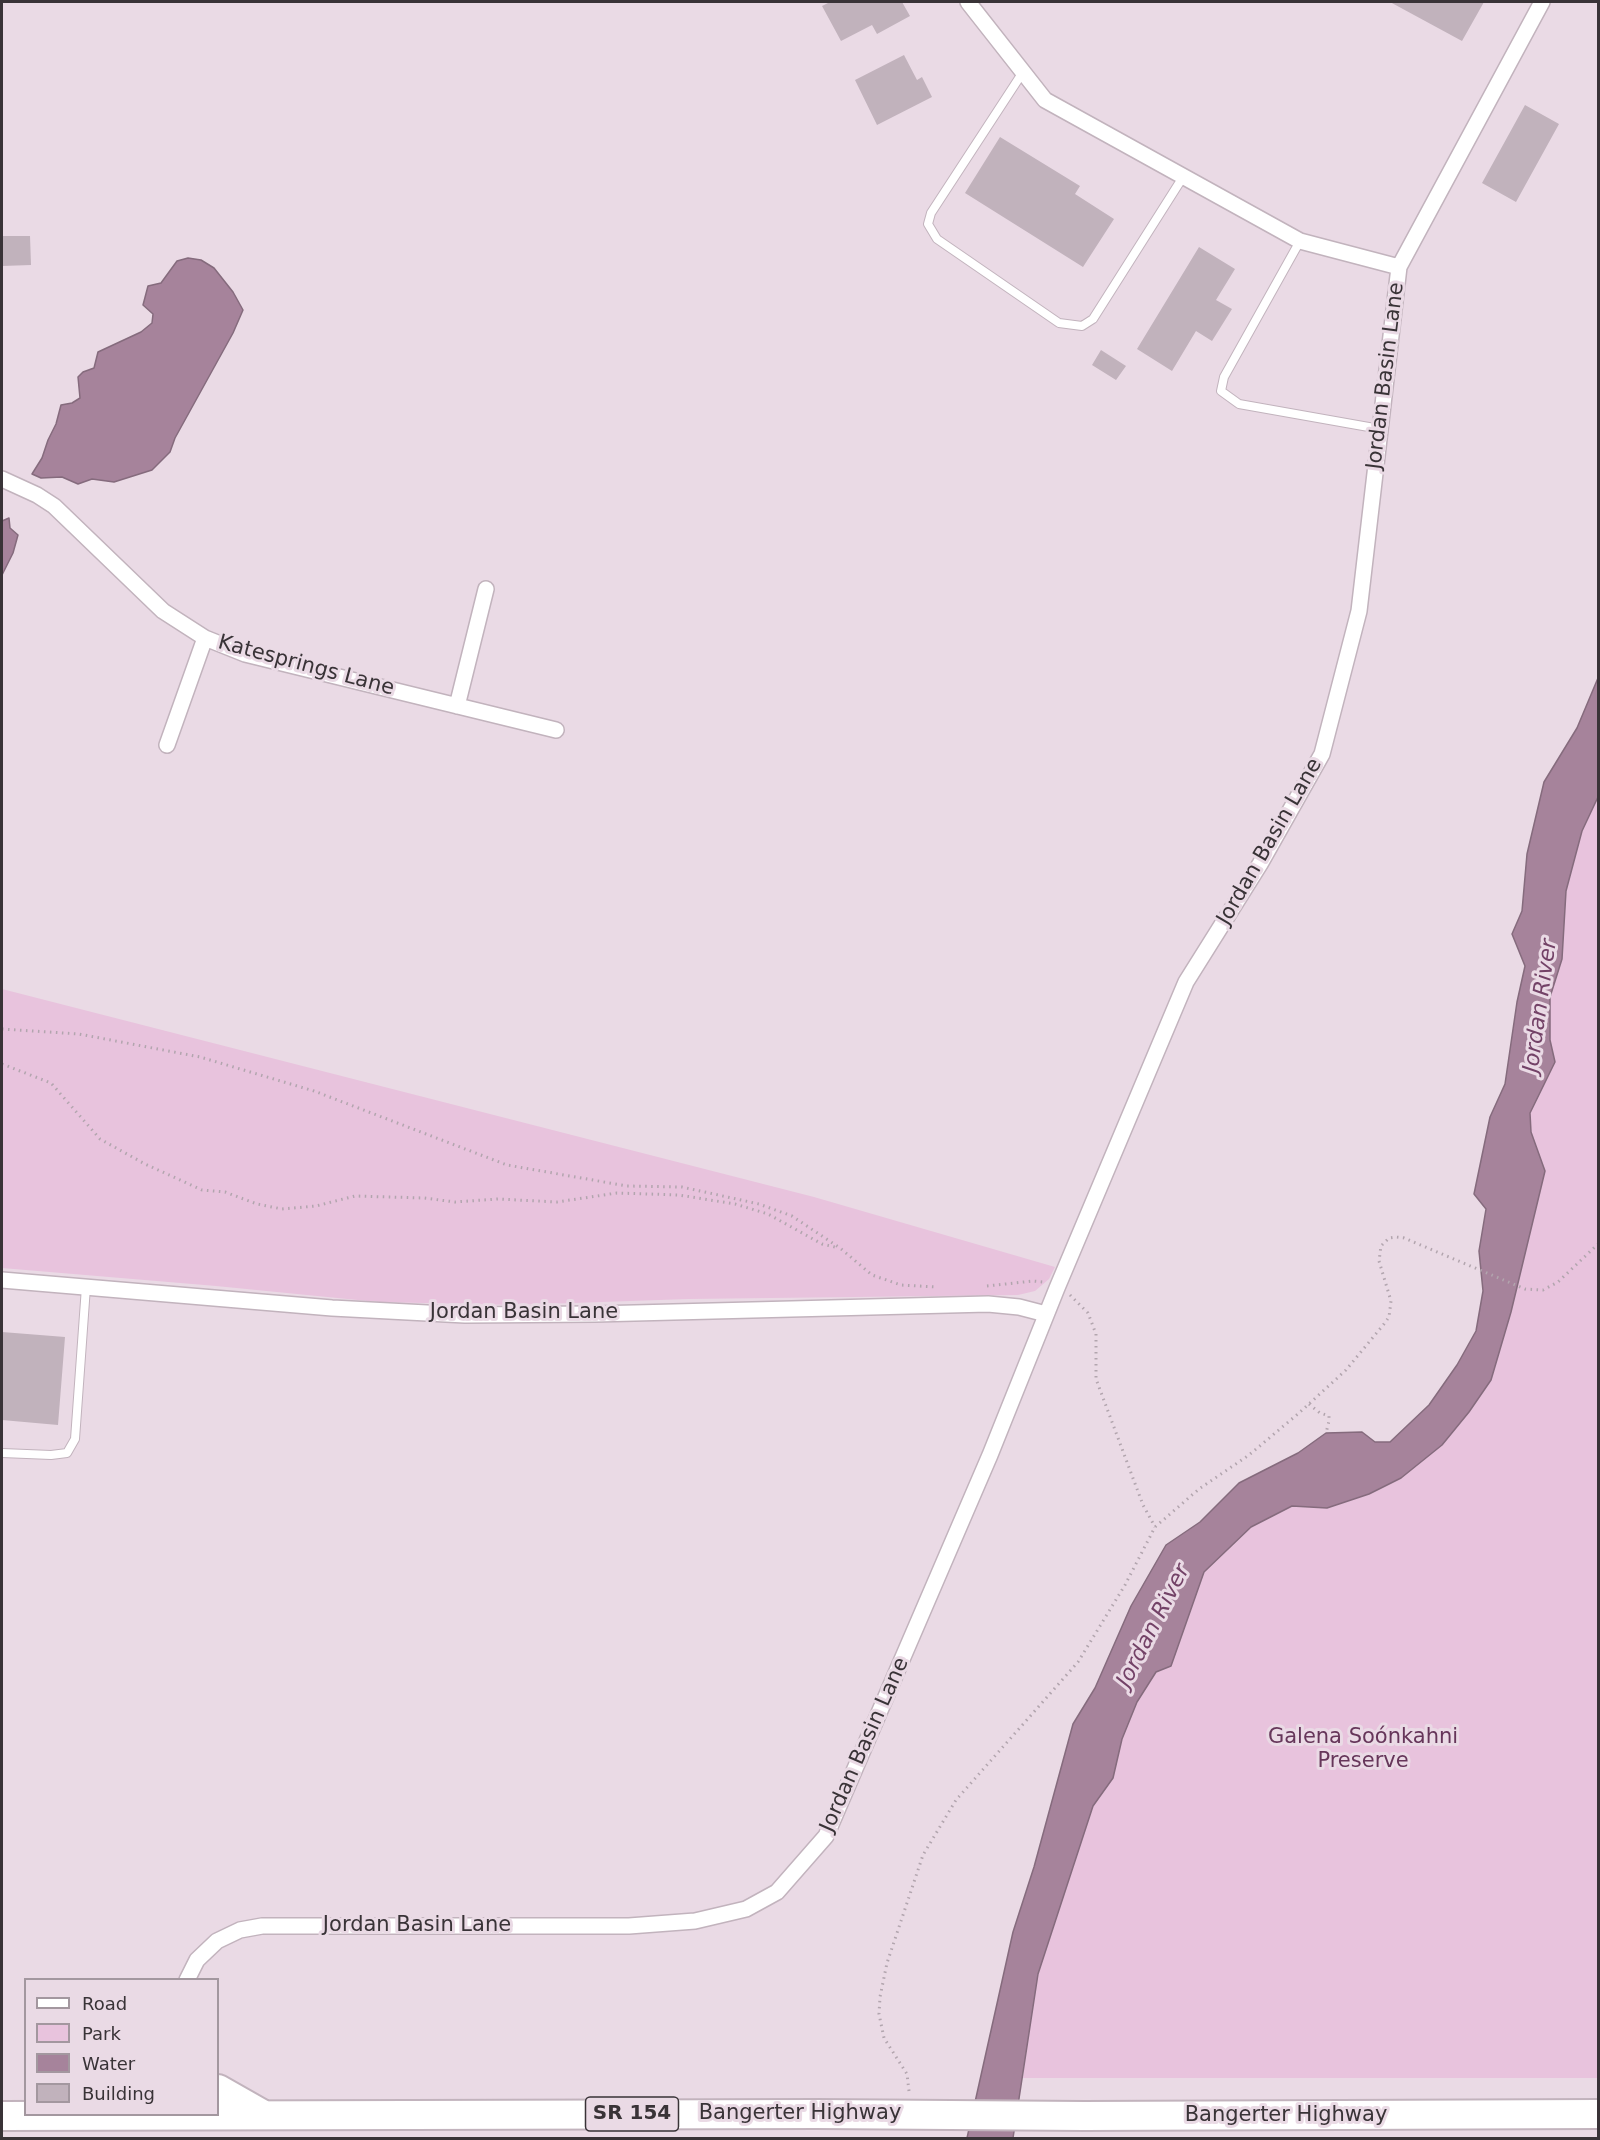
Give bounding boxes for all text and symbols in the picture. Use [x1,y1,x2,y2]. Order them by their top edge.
street label: Jordan Basin Lane [1362,281,1410,471]
street label: Katesprings Lane [215,630,397,702]
street label: Jordan Basin Lane [1212,754,1328,930]
water label: Jordan River [1519,938,1563,1074]
street label: Jordan Basin Lane [430,1300,618,1326]
water label: Jordan River [1112,1560,1196,1692]
street label: Jordan Basin Lane [815,1654,915,1836]
park label: Galena Soónkahni Preserve [1268,1725,1458,1775]
street label: Jordan Basin Lane [323,1913,511,1939]
legend [24,1978,219,2116]
text: Road [82,1993,127,2014]
text: Park [82,2023,121,2044]
text: Water [82,2053,135,2074]
text: Building [82,2083,155,2104]
road number: SR 154 [586,2097,678,2131]
street label: Bangerter Highway [699,2101,901,2127]
street label: Bangerter Highway [1185,2103,1387,2129]

